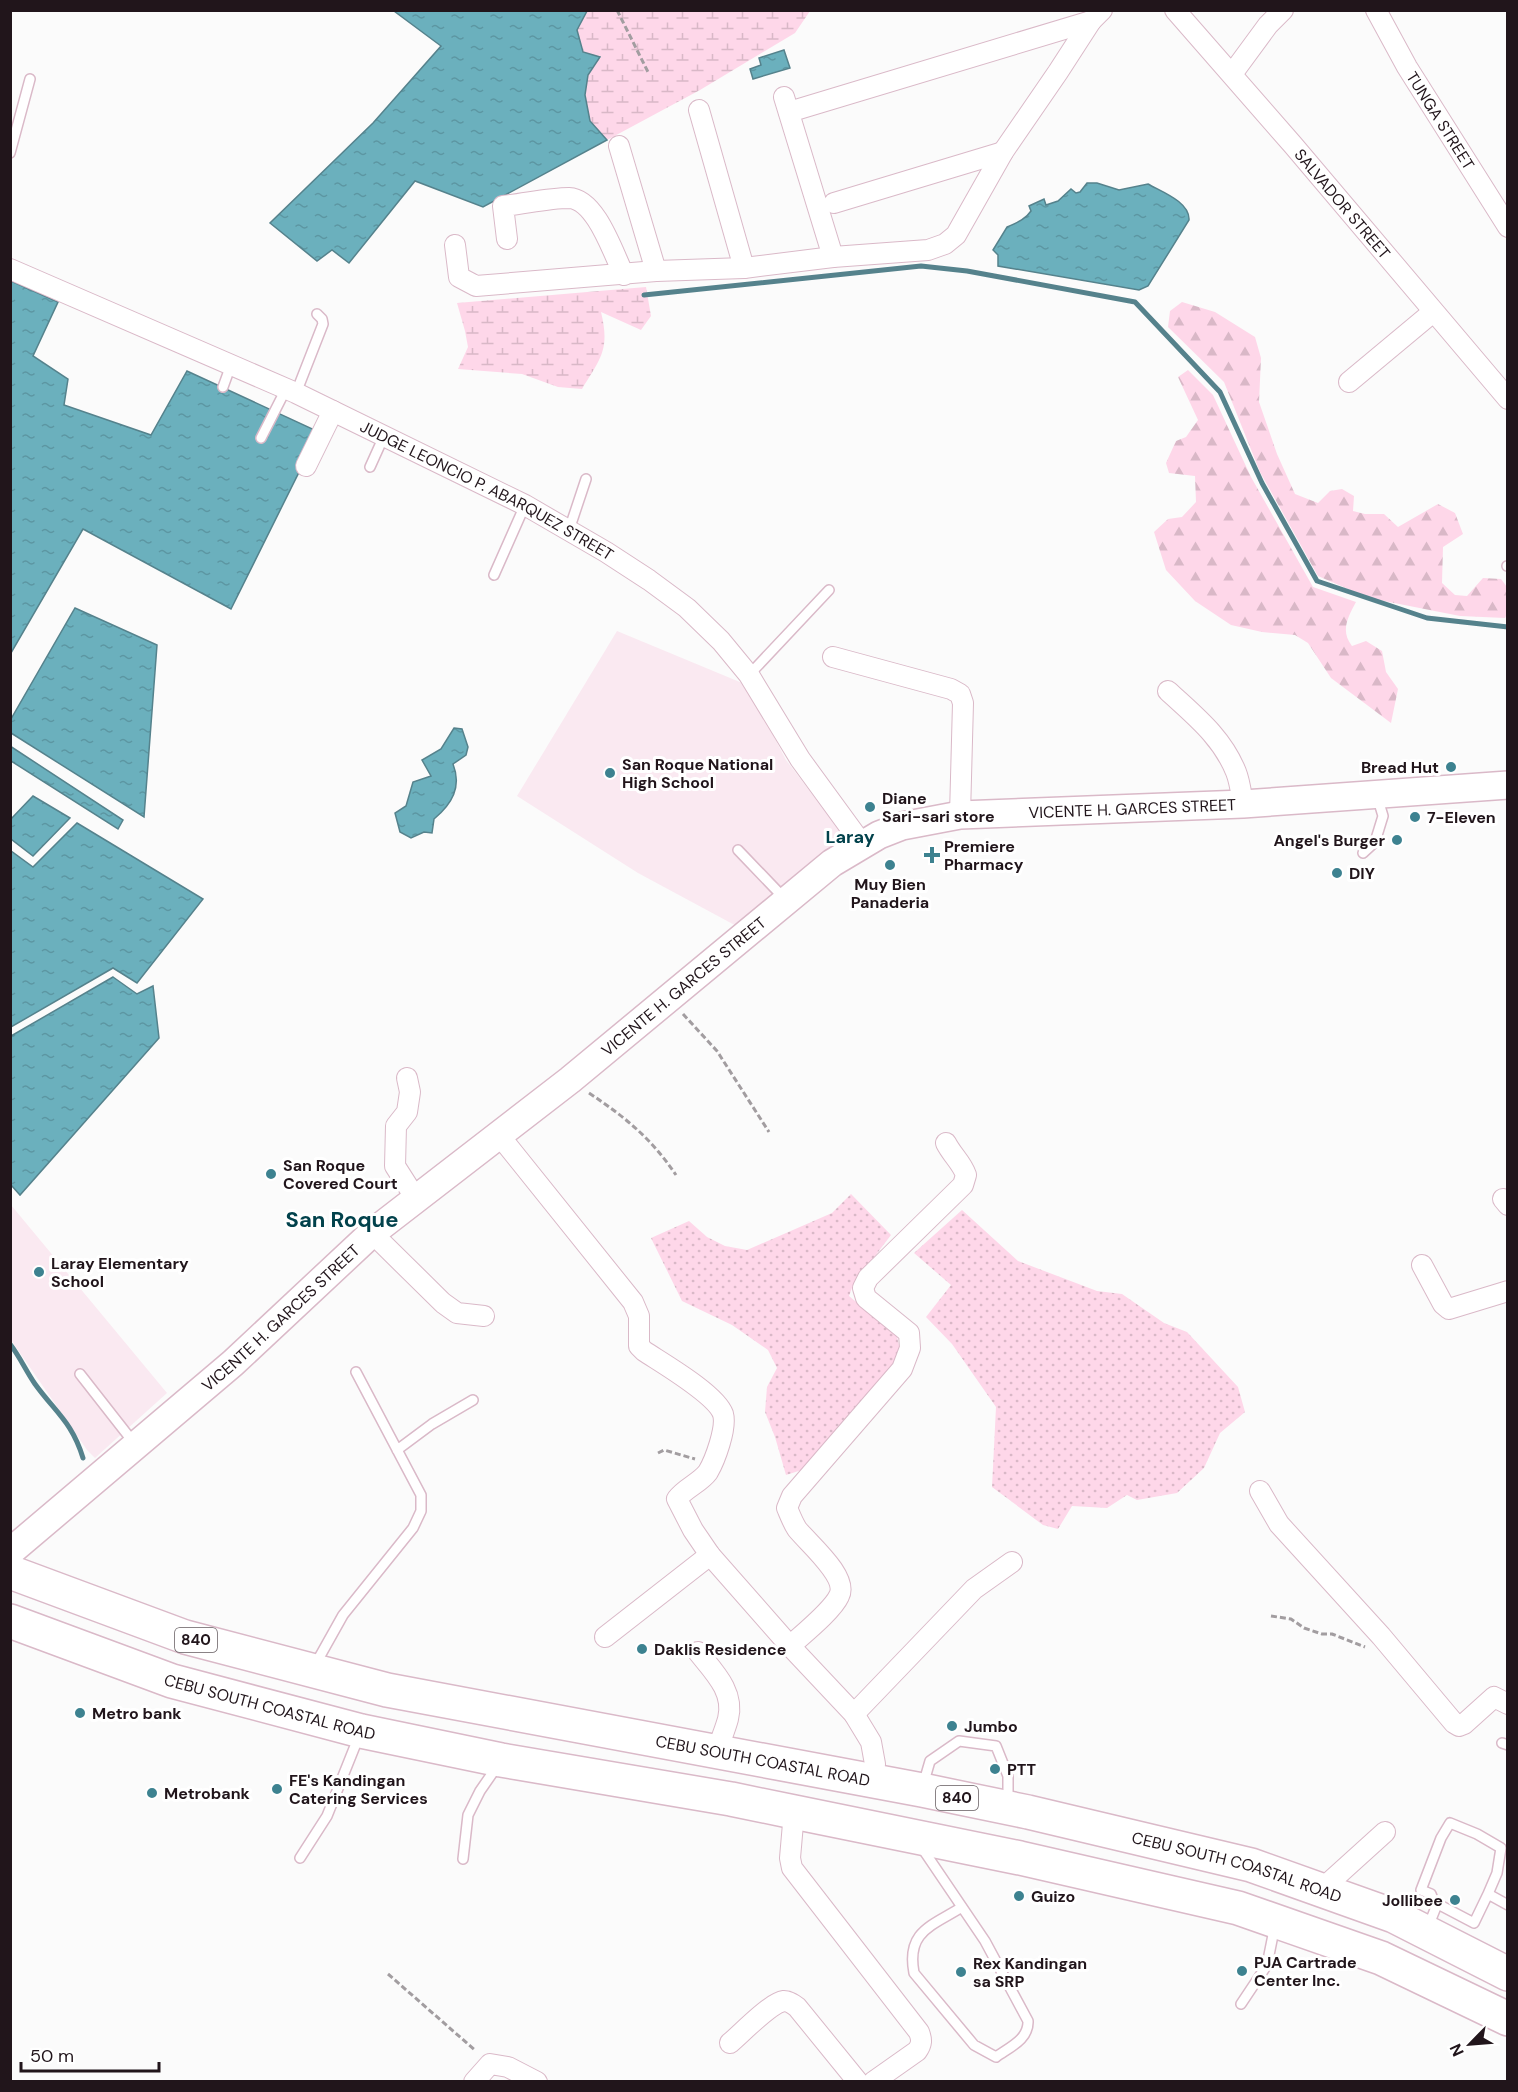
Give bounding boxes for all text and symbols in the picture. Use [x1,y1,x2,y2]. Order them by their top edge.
street label: TUNGA STREET [1401,68,1479,174]
street label: SALVADOR STREET [1290,144,1395,263]
street label: JUDGE LEONCIO P. ABARQUEZ STREET [357,416,618,565]
place label: San Roque National High School [622,754,773,793]
place label: Bread Hut [1361,757,1439,778]
marker: Bread Hut [1444,760,1458,774]
marker: San Roque National High School [603,766,617,780]
place label: Diane Sari-sari store [882,788,995,827]
street label: VICENTE H. GARCES STREET [1028,794,1237,823]
marker: Diane Sari-sari store [863,800,877,814]
place label: 7-Eleven [1427,807,1496,828]
marker: 7-Eleven [1408,810,1422,824]
district label: Laray [825,825,875,849]
place label: Angel's Burger [1273,830,1385,851]
marker: Angel's Burger [1390,833,1404,847]
place label: Premiere Pharmacy [944,836,1024,875]
marker: Premiere Pharmacy [925,848,939,862]
marker: Muy Bien Panaderia [883,858,897,872]
place label: DIY [1349,863,1375,884]
marker: DIY [1330,866,1344,880]
place label: Muy Bien Panaderia [851,874,929,913]
street label: VICENTE H. GARCES STREET [597,912,770,1061]
place label: San Roque Covered Court [283,1155,398,1194]
marker: San Roque Covered Court [264,1167,278,1181]
district label: San Roque [286,1205,398,1234]
street label: VICENTE H. GARCES STREET [197,1240,364,1396]
place label: Laray Elementary School [51,1253,189,1292]
marker: Laray Elementary School [32,1265,46,1279]
road number: 840 [175,1628,217,1652]
place label: Daklis Residence [654,1639,786,1660]
marker: Daklis Residence [635,1642,649,1656]
street label: CEBU SOUTH COASTAL ROAD [161,1669,377,1745]
place label: Metro bank [92,1703,182,1724]
marker: Metro bank [73,1706,87,1720]
place label: Jumbo [964,1716,1018,1737]
marker: Jumbo [945,1719,959,1733]
street label: CEBU SOUTH COASTAL ROAD [654,1730,872,1791]
place label: PTT [1007,1759,1036,1780]
marker: PTT [988,1762,1002,1776]
place label: FE's Kandingan Catering Services [289,1770,428,1809]
marker: FE's Kandingan Catering Services [270,1782,284,1796]
place label: Metrobank [164,1783,251,1804]
marker: Metrobank [145,1786,159,1800]
road number: 840 [936,1786,978,1810]
street label: CEBU SOUTH COASTAL ROAD [1130,1827,1344,1907]
place label: Guizo [1031,1886,1075,1907]
marker: Guizo [1012,1889,1026,1903]
place label: Jollibee [1382,1890,1443,1911]
marker: Jollibee [1448,1893,1462,1907]
place label: PJA Cartrade Center Inc. [1254,1952,1357,1991]
place label: Rex Kandingan sa SRP [973,1953,1087,1992]
marker: PJA Cartrade Center Inc. [1235,1964,1249,1978]
marker: Rex Kandingan sa SRP [954,1965,968,1979]
north arrow [1440,2014,1500,2074]
scale bar [21,2035,159,2073]
text: N [1445,2040,1469,2060]
text: 50 m [30,2044,74,2068]

